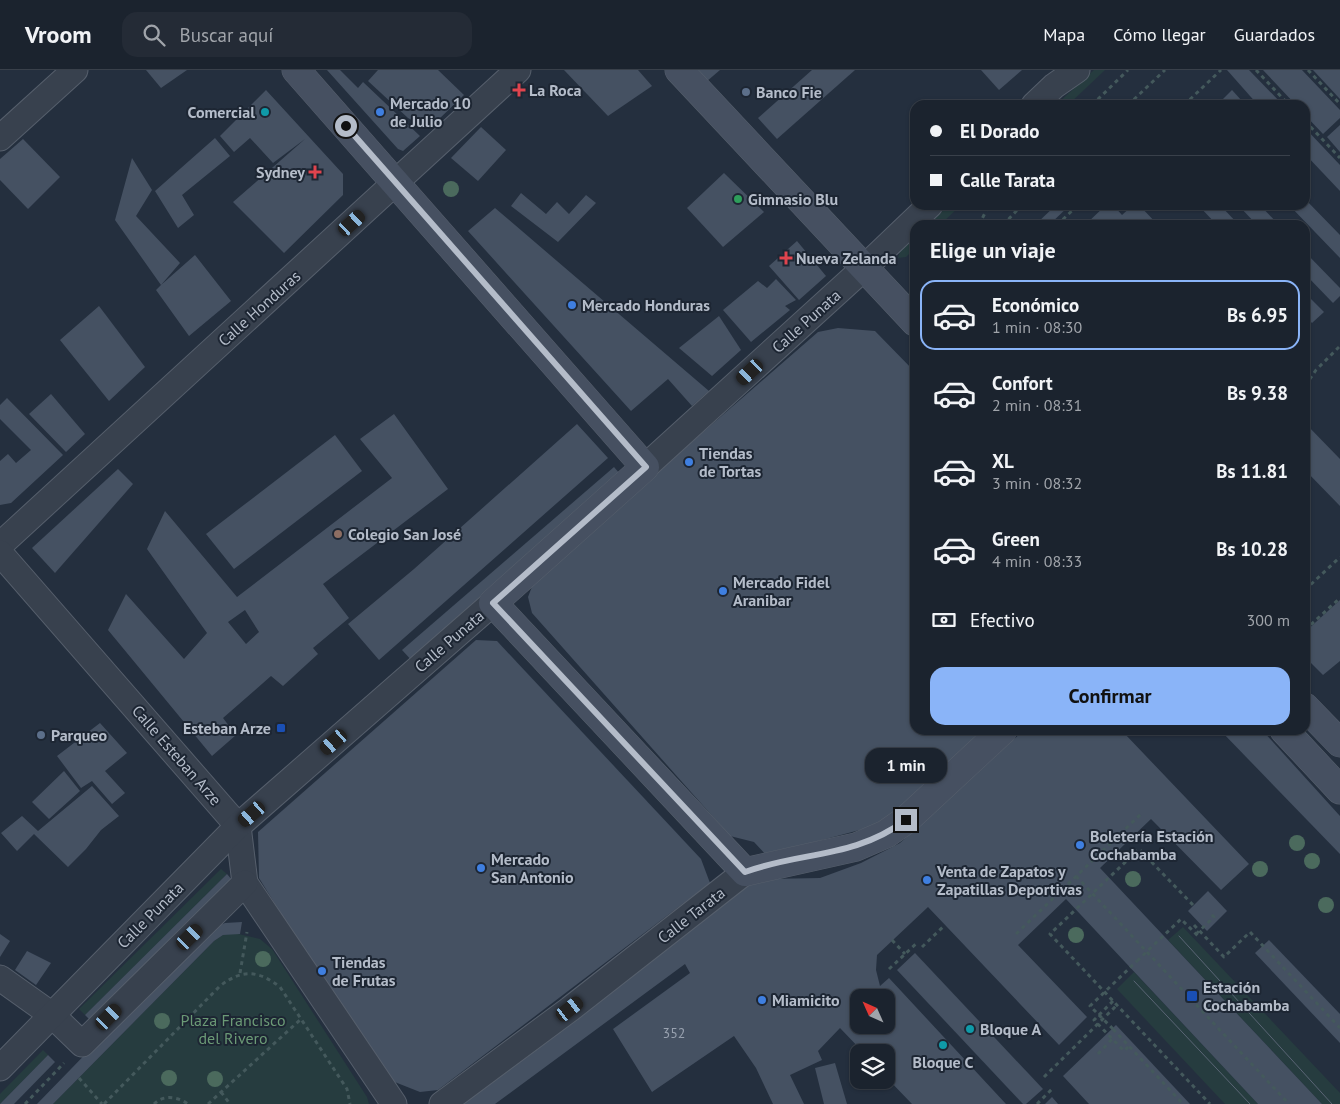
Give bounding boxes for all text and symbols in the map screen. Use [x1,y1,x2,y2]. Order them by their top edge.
search box [122,12,472,57]
text: Vroom [25,19,92,50]
icon: search [140,21,168,49]
text: Buscar aquí [180,23,273,47]
text: Mapa [1043,23,1085,46]
text: Cómo llegar [1113,23,1206,46]
text: Guardados [1234,23,1315,46]
place label: La Roca [529,80,582,100]
place label: Banco Fie [756,82,822,102]
marker: La Roca [513,84,525,96]
marker: Banco Fie [740,86,752,98]
place label: Mercado 10 de Julio [390,93,471,131]
place label: Comercial [188,102,255,122]
marker: Comercial [259,106,271,118]
marker: Mercado 10 de Julio [374,106,386,118]
route start [335,115,357,137]
text: El Dorado [960,119,1039,143]
place label: Sydney [256,162,305,182]
marker: Sydney [309,166,321,178]
text: Calle Tarata [960,168,1055,192]
place label: Gimnasio Blu [748,189,838,209]
marker: Gimnasio Blu [732,193,744,205]
car [335,207,368,239]
text: Elige un viaje [930,236,1056,264]
place label: Nueva Zelanda [796,248,897,268]
marker: Nueva Zelanda [780,252,792,264]
street label: Calle Honduras [214,266,305,350]
street label: Calle Punata [767,285,845,357]
icon: car [932,293,977,338]
text: Económico [992,293,1079,317]
place label: Mercado Honduras [582,295,710,315]
marker: Mercado Honduras [566,299,578,311]
text: Bs 6.95 [1227,303,1288,327]
text: 1 min · 08:30 [992,317,1082,337]
car [733,356,766,388]
icon: car [932,371,977,416]
text: Confort [992,371,1053,395]
text: Bs 9.38 [1227,381,1288,405]
text: 2 min · 08:31 [992,395,1082,415]
place label: Tiendas de Tortas [699,443,761,481]
icon: car [932,449,977,494]
text: XL [992,449,1014,473]
marker: Tiendas de Tortas [683,456,695,468]
text: Bs 11.81 [1216,459,1288,483]
text: 3 min · 08:32 [992,473,1082,493]
place label: Colegio San José [348,524,461,544]
icon: car [932,527,977,572]
text: Green [992,527,1040,551]
marker: Colegio San José [332,528,344,540]
text: Bs 10.28 [1216,537,1288,561]
text: 4 min · 08:33 [992,551,1082,571]
place label: Mercado Fidel Aranibar [733,572,830,610]
marker: Mercado Fidel Aranibar [717,585,729,597]
street label: Calle Punata [410,605,488,677]
icon: cash [930,606,958,634]
text: Efectivo [970,608,1035,632]
text: 300 m [1247,610,1290,630]
button: Confirmar [930,667,1290,725]
street label: Calle Esteban Arze [128,701,226,809]
place label: Esteban Arze [183,718,271,738]
marker: Esteban Arze [275,722,287,734]
place label: Parqueo [51,725,107,745]
car [317,726,350,758]
marker: Parqueo [35,729,47,741]
callout: 1 min [865,748,947,782]
text: 1 min [886,755,926,775]
car [235,798,268,830]
route end [895,809,917,831]
place label: Boletería Estación Cochabamba [1090,826,1214,864]
marker: Boletería Estación Cochabamba [1074,839,1086,851]
place label: Mercado San Antonio [491,849,574,887]
place label: Venta de Zapatos y Zapatillas Deportivas [936,861,1082,899]
marker: Mercado San Antonio [475,862,487,874]
marker: Venta de Zapatos y Zapatillas Deportivas [921,874,933,886]
street label: Calle Punata [113,878,187,952]
street label: Calle Tarata [653,883,729,947]
car [173,921,206,953]
place label: Tiendas de Frutas [332,952,396,990]
marker: Tiendas de Frutas [316,965,328,977]
place label: Estación Cochabamba [1203,977,1290,1015]
north arrow [850,989,895,1034]
map controls [850,989,895,1089]
marker: Estación Cochabamba [1185,989,1199,1003]
place label: Miamicito [772,990,840,1010]
car [553,994,586,1024]
marker: Miamicito [756,994,768,1006]
car [93,1001,124,1033]
park label: Plaza Francisco del Rivero [181,1010,285,1048]
place label: Bloque A [980,1019,1041,1039]
marker: Bloque A [964,1023,976,1035]
house number: 352 [663,1024,685,1042]
marker: Bloque C [937,1039,949,1051]
button: layers [850,1044,895,1089]
place label: Bloque C [913,1052,973,1072]

